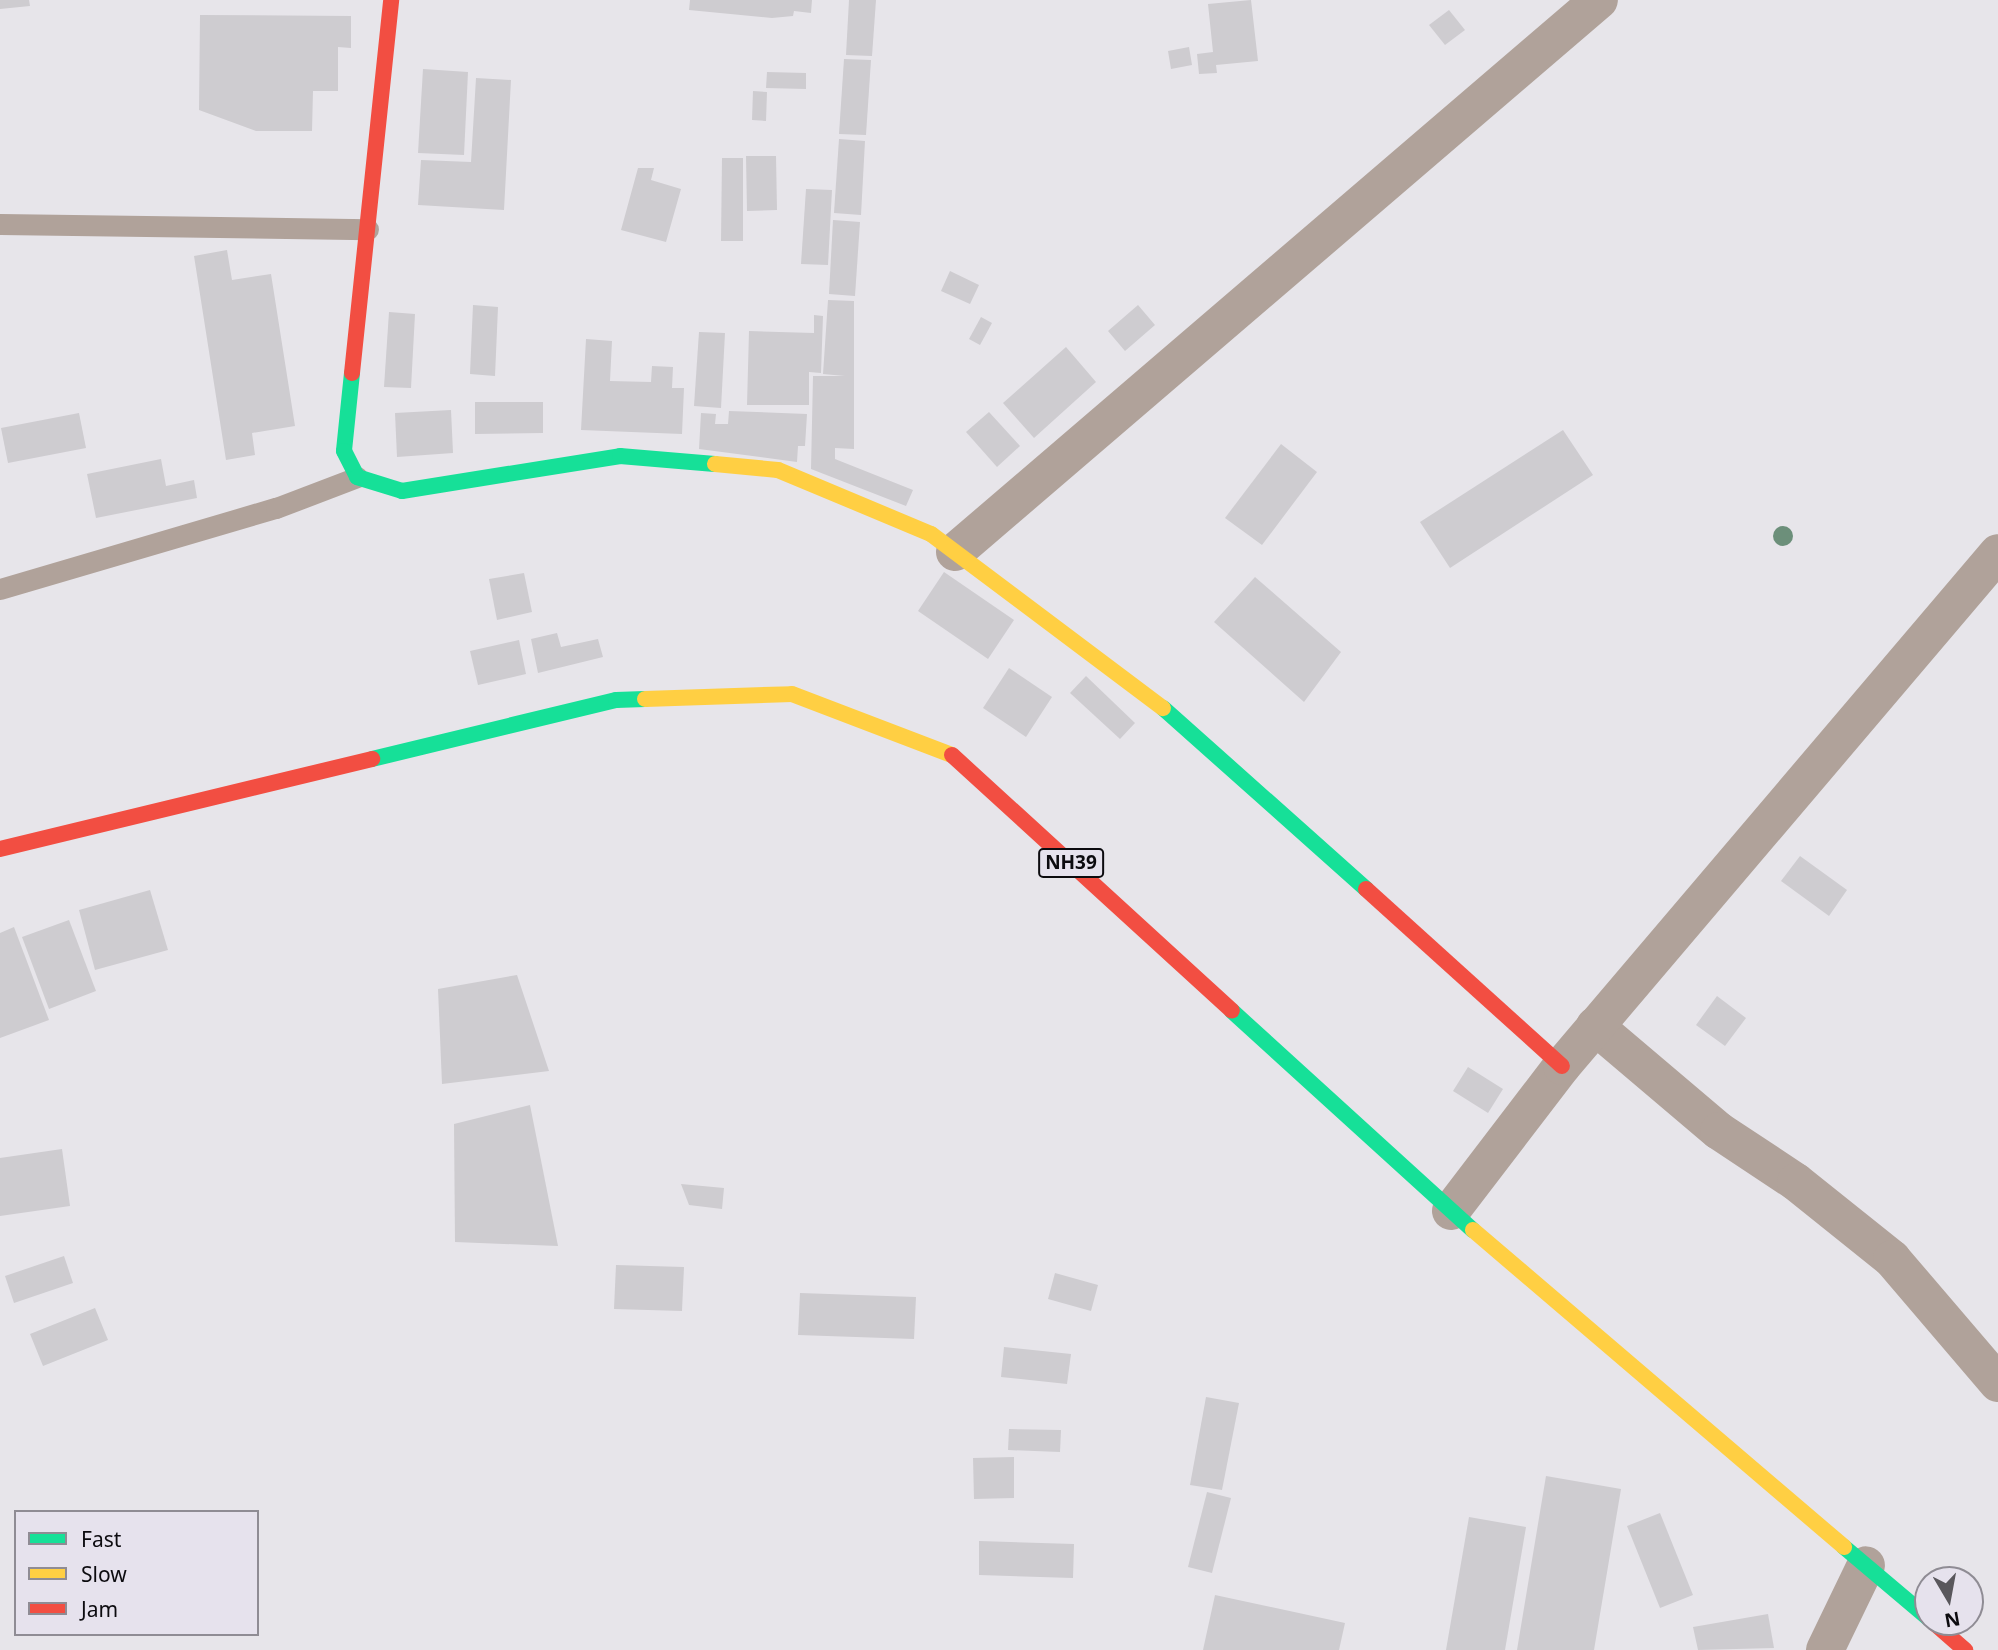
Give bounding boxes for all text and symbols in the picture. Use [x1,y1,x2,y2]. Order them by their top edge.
road number: NH39 [1038,848,1104,878]
legend [14,1510,259,1636]
text: Fast [81,1525,121,1553]
text: Slow [81,1560,127,1588]
north arrow [1914,1566,1984,1636]
text: Jam [81,1595,118,1623]
text: N [1942,1606,1962,1634]

